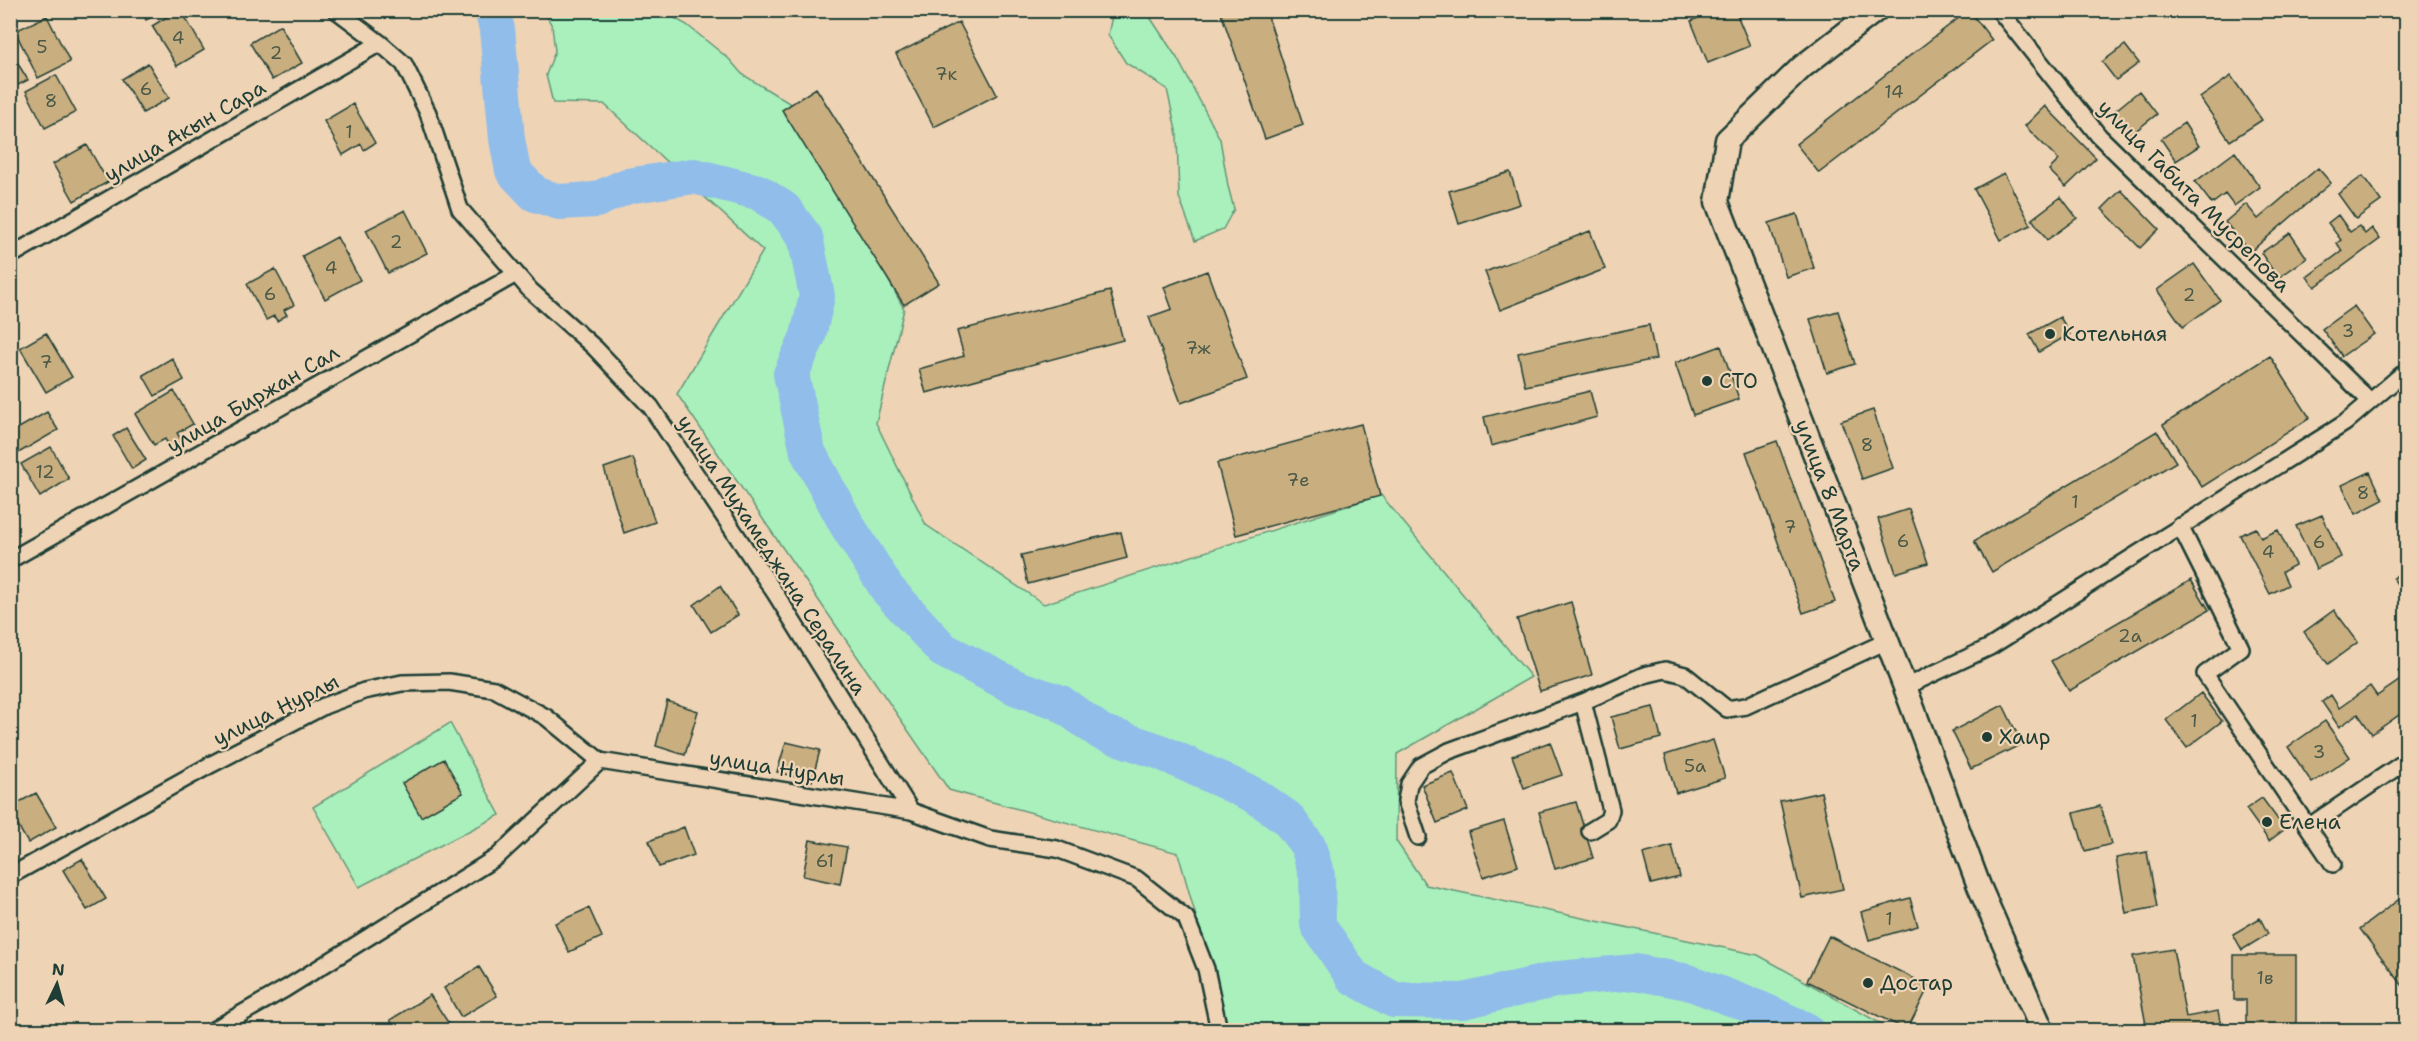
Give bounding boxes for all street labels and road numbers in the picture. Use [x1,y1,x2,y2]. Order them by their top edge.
street label: улица Акын Сара [99,73,271,189]
street label: улица Габита Мусрепова [2091,93,2297,299]
street label: улица Биржан Сал [162,338,345,460]
street label: улица Мухамеджана Сералина [671,409,873,701]
street label: улица 8 Марта [1788,415,1872,575]
street label: улица Нурлы [208,667,344,753]
street label: улица Нурлы [707,743,847,793]

